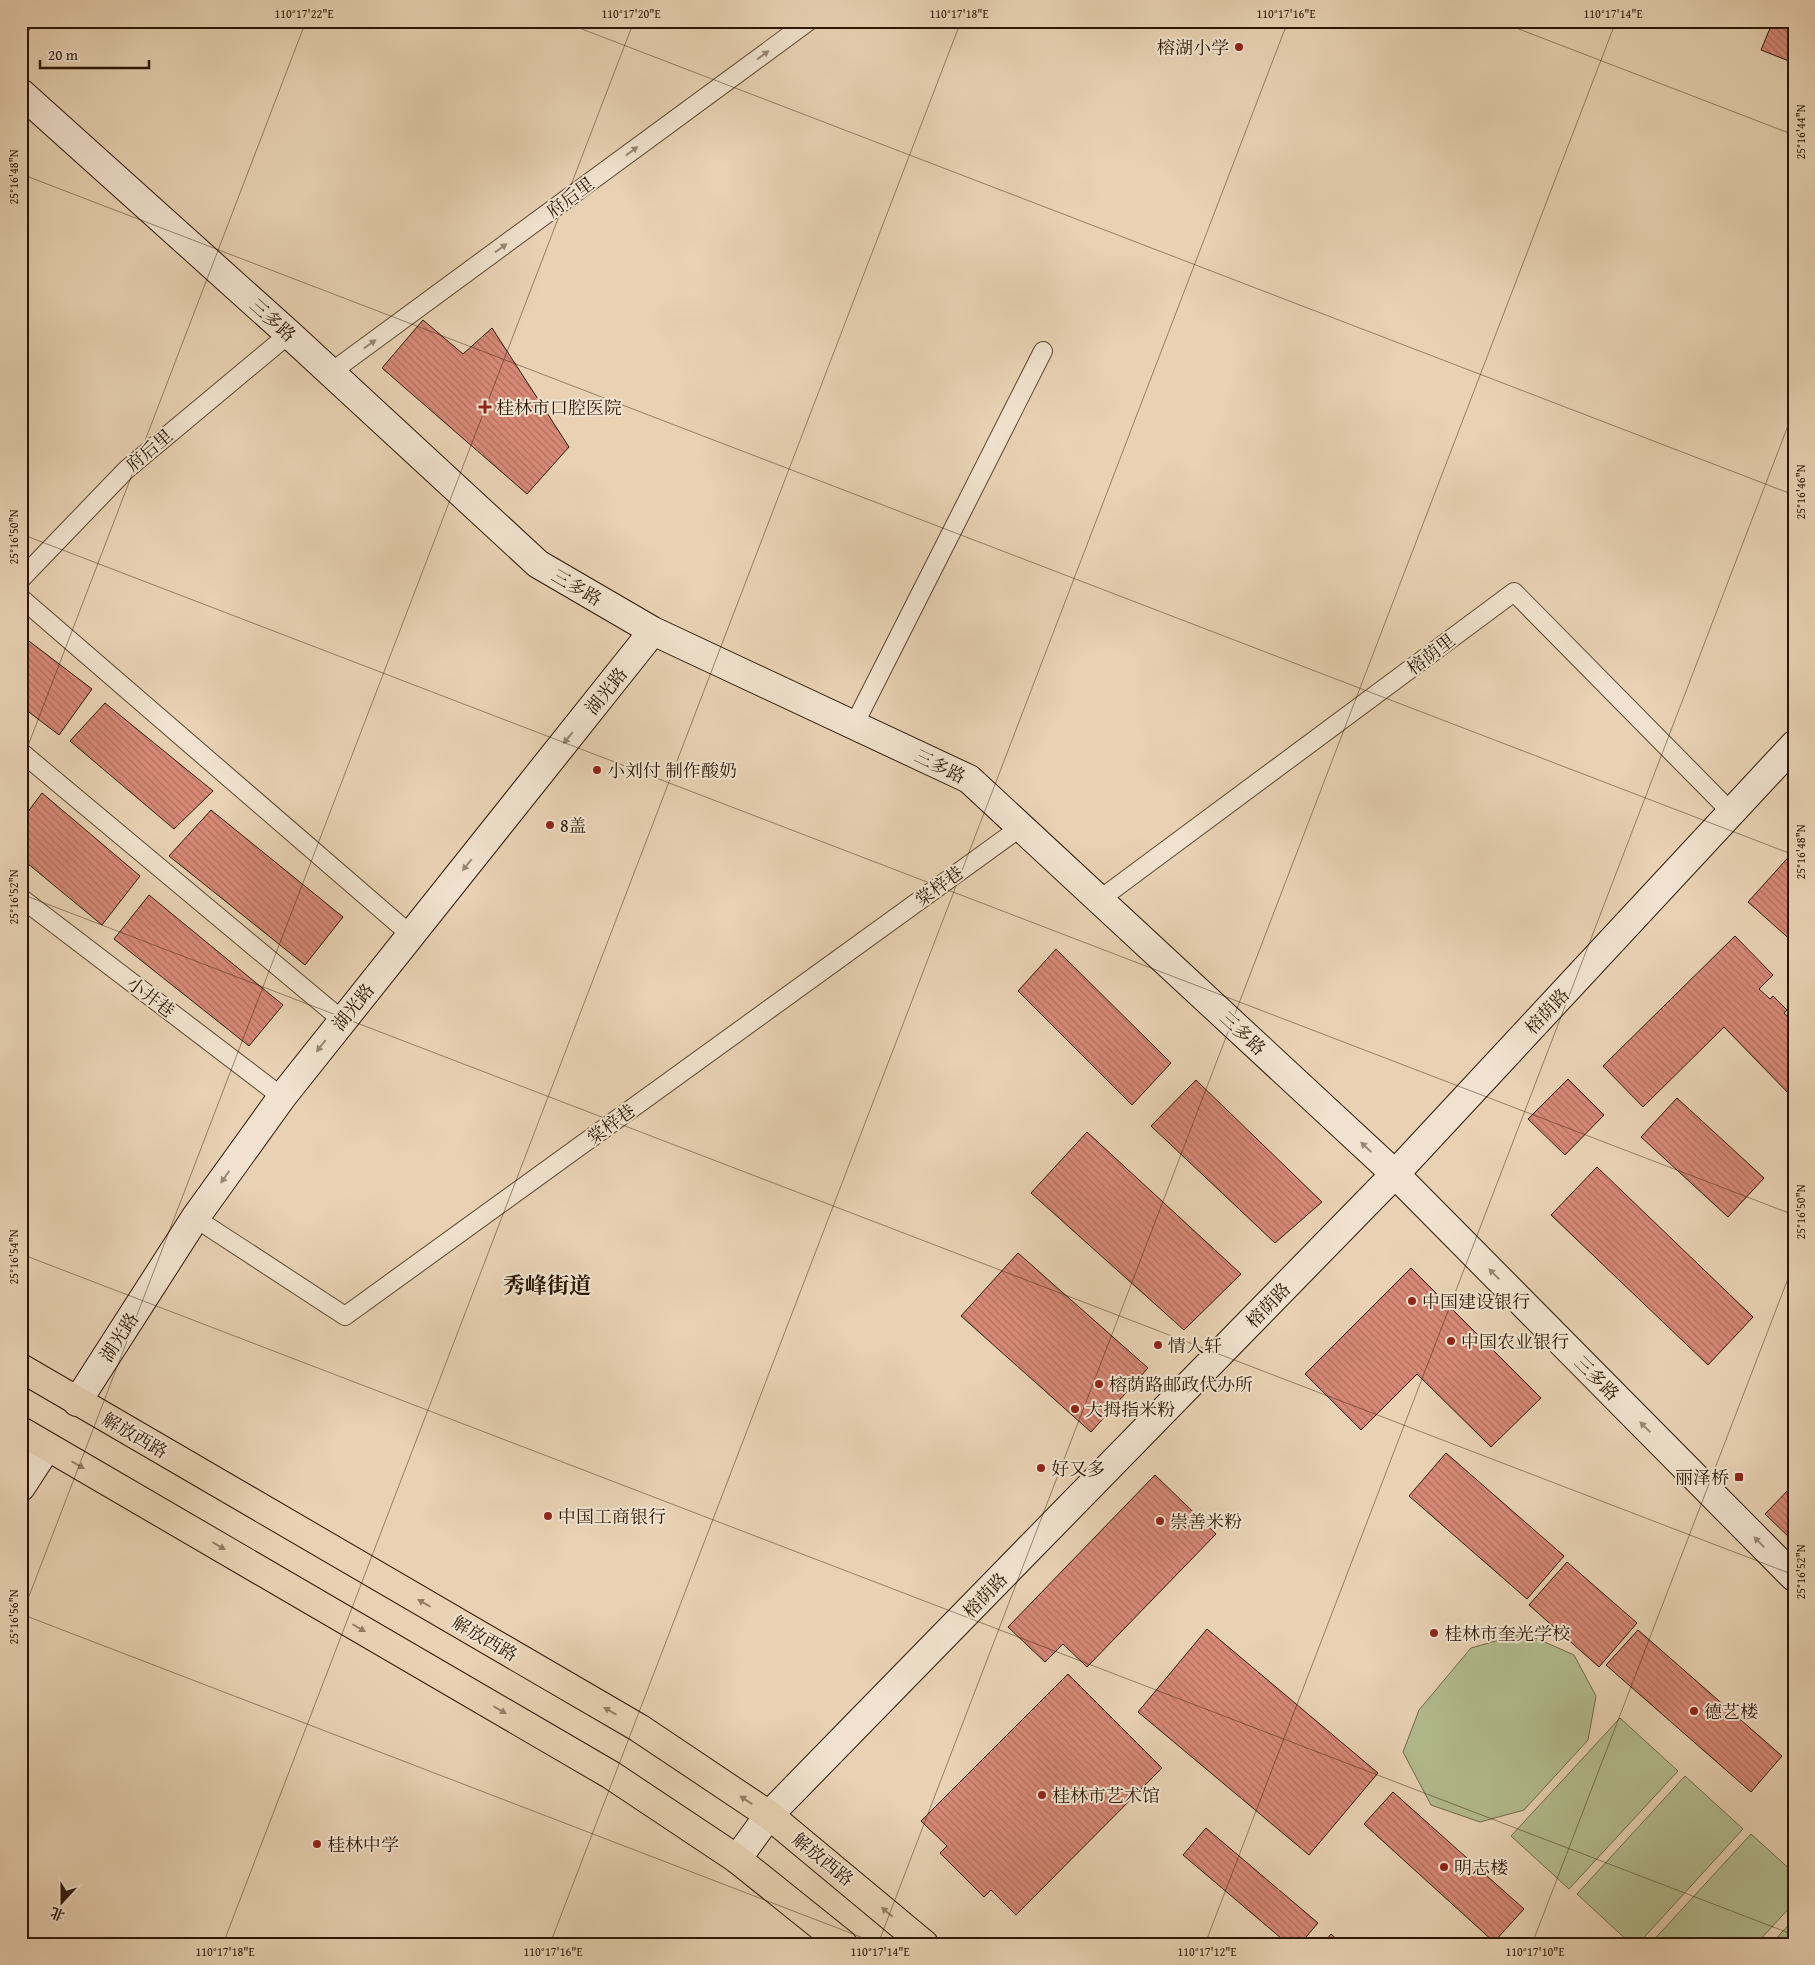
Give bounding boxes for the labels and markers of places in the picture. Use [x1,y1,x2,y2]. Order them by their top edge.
place label: 榕湖小学 [1157,34,1229,61]
marker: 榕湖小学 [1233,41,1245,53]
place label: 桂林市口腔医院 [496,394,622,421]
marker: 桂林市口腔医院 [478,400,492,414]
place label: 小刘付 制作酸奶 [607,757,737,784]
marker: 小刘付 制作酸奶 [591,764,603,776]
place label: 8盖 [560,812,587,839]
marker: 8盖 [544,819,556,831]
place label: 中国建设银行 [1422,1288,1530,1315]
marker: 中国建设银行 [1406,1295,1418,1307]
place label: 中国农业银行 [1461,1328,1569,1355]
place label: 情人轩 [1168,1332,1222,1359]
marker: 中国农业银行 [1445,1335,1457,1347]
marker: 情人轩 [1152,1339,1164,1351]
place label: 榕荫路邮政代办所 [1109,1371,1253,1398]
marker: 榕荫路邮政代办所 [1093,1378,1105,1390]
place label: 大拇指米粉 [1085,1396,1175,1423]
marker: 大拇指米粉 [1069,1403,1081,1415]
place label: 好又多 [1051,1455,1105,1482]
marker: 好又多 [1035,1462,1047,1474]
place label: 丽泽桥 [1675,1464,1729,1491]
marker: 丽泽桥 [1733,1471,1745,1483]
place label: 中国工商银行 [558,1503,666,1530]
place label: 崇善米粉 [1170,1508,1242,1535]
marker: 中国工商银行 [542,1510,554,1522]
marker: 崇善米粉 [1154,1515,1166,1527]
place label: 桂林市奎光学校 [1444,1620,1570,1647]
marker: 桂林市奎光学校 [1428,1627,1440,1639]
place label: 德艺楼 [1704,1698,1758,1725]
marker: 德艺楼 [1688,1705,1700,1717]
place label: 桂林市艺术馆 [1052,1782,1160,1809]
marker: 桂林市艺术馆 [1036,1789,1048,1801]
place label: 桂林中学 [327,1831,399,1858]
marker: 桂林中学 [311,1838,323,1850]
place label: 明志楼 [1454,1854,1508,1881]
marker: 明志楼 [1438,1861,1450,1873]

